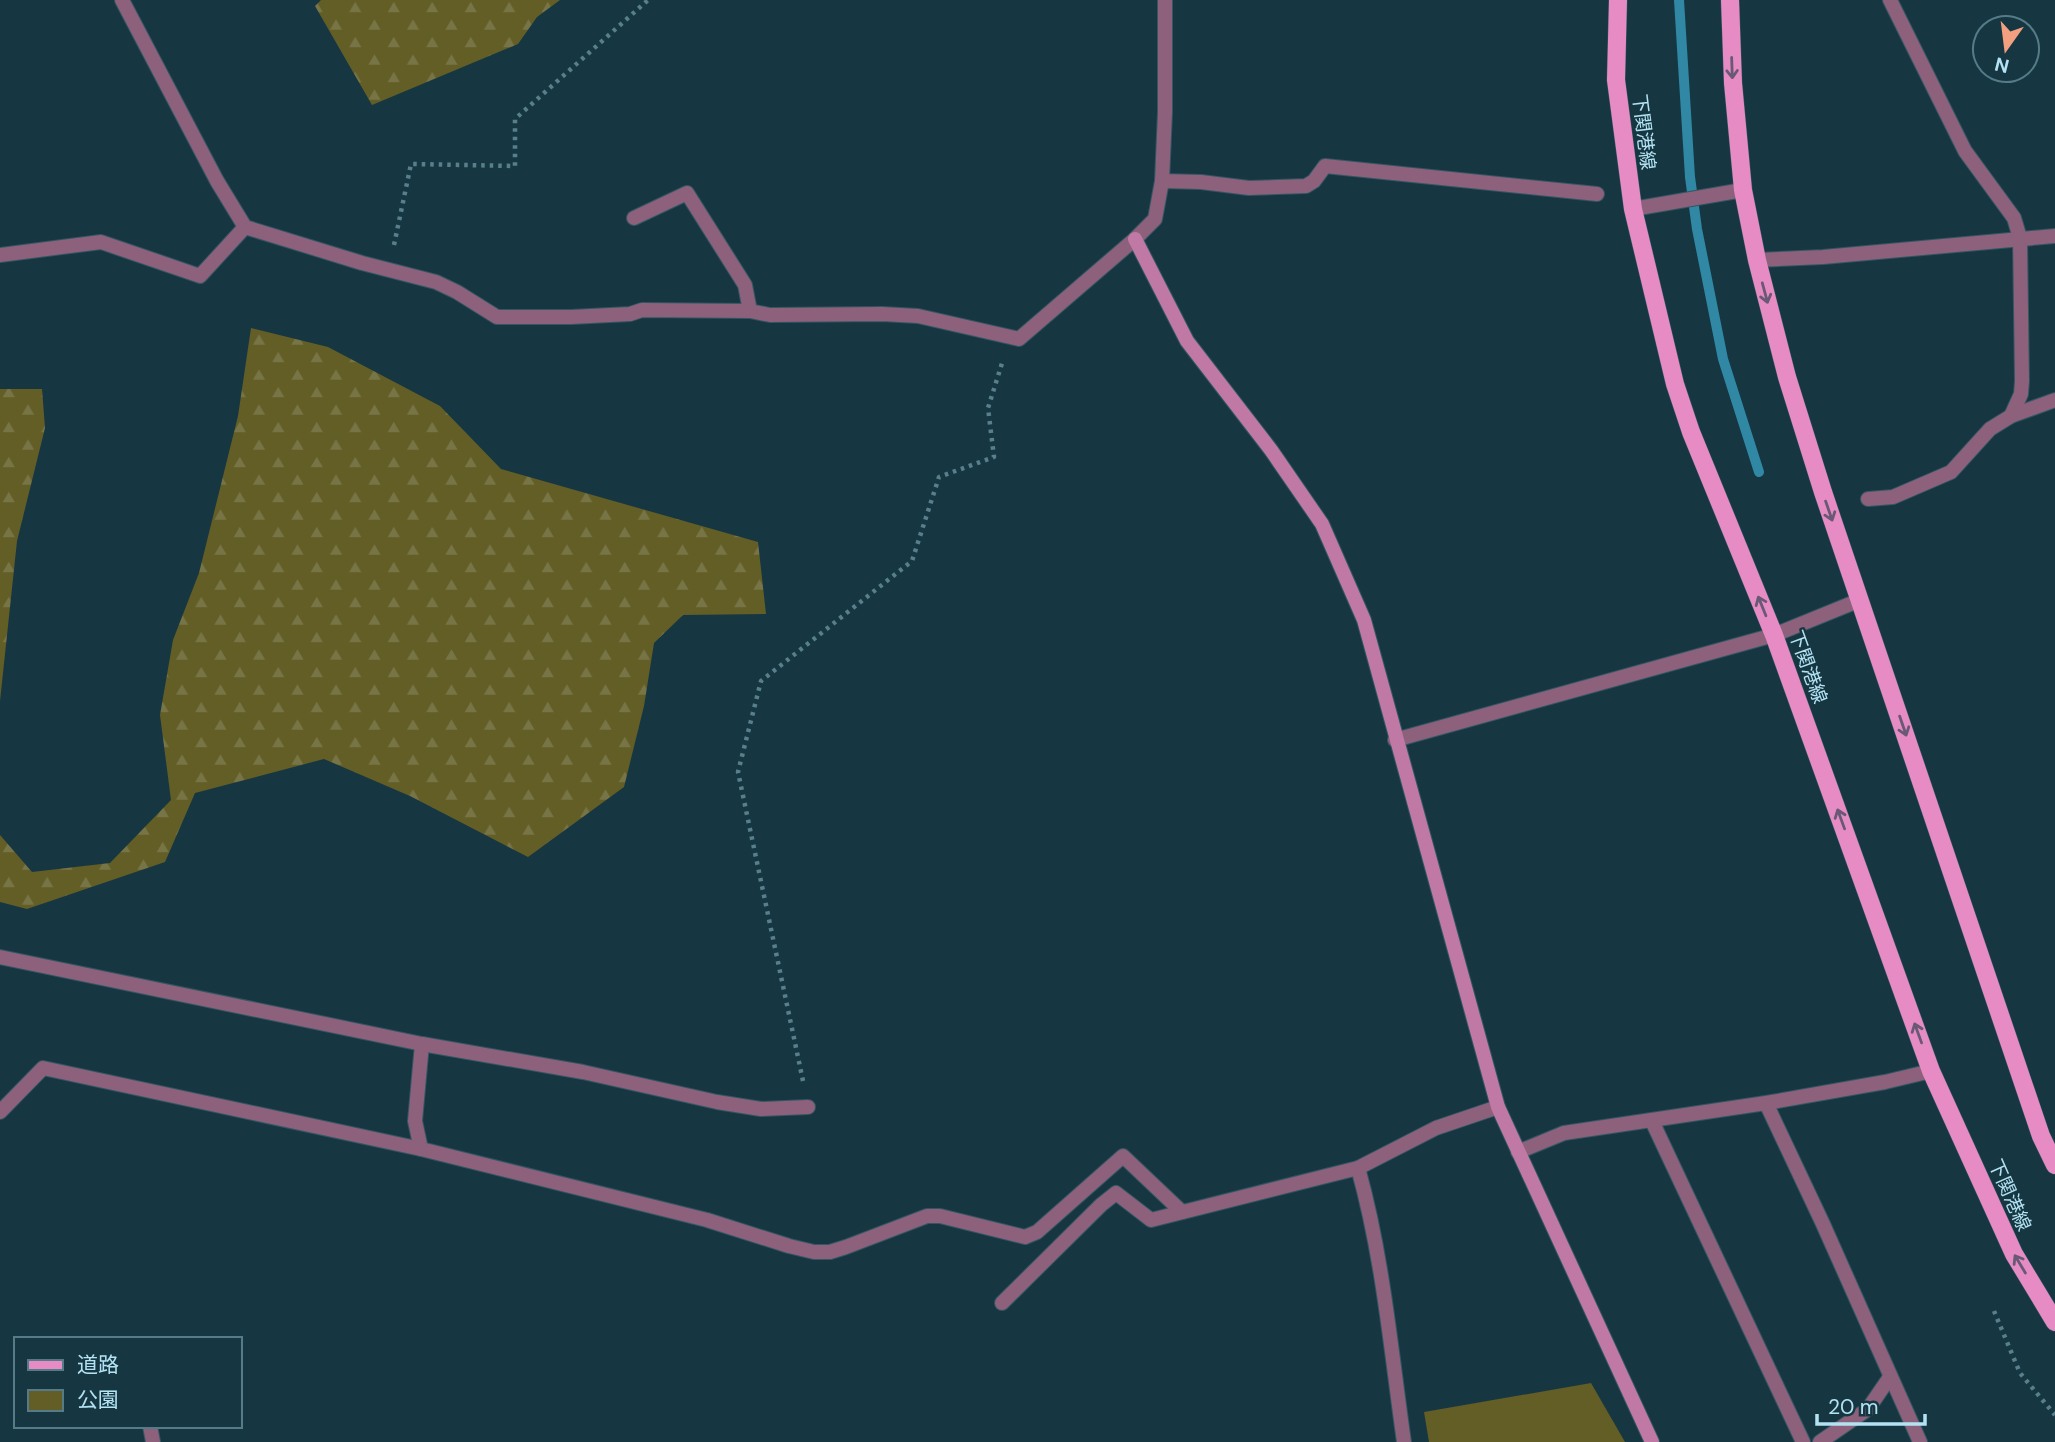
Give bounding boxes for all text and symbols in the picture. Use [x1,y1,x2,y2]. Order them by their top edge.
north arrow [1971,14,2041,84]
text: N [1992,51,2012,79]
one-way arrow [1725,56,1739,79]
street label: 下関港線 [1627,93,1661,171]
one-way arrow [1759,281,1772,304]
one-way arrow [1823,500,1836,522]
one-way arrow [1755,596,1768,617]
street label: 下関港線 [1783,627,1833,707]
one-way arrow [1898,715,1910,737]
one-way arrow [1834,809,1846,831]
one-way arrow [1911,1023,1923,1045]
street label: 下関港線 [1983,1155,2037,1235]
one-way arrow [2013,1254,2027,1274]
legend [14,1337,242,1428]
text: 道路 [77,1351,119,1379]
scale bar [1817,1382,1926,1426]
text: 公園 [77,1386,119,1414]
text: 20 m [1828,1393,1879,1421]

